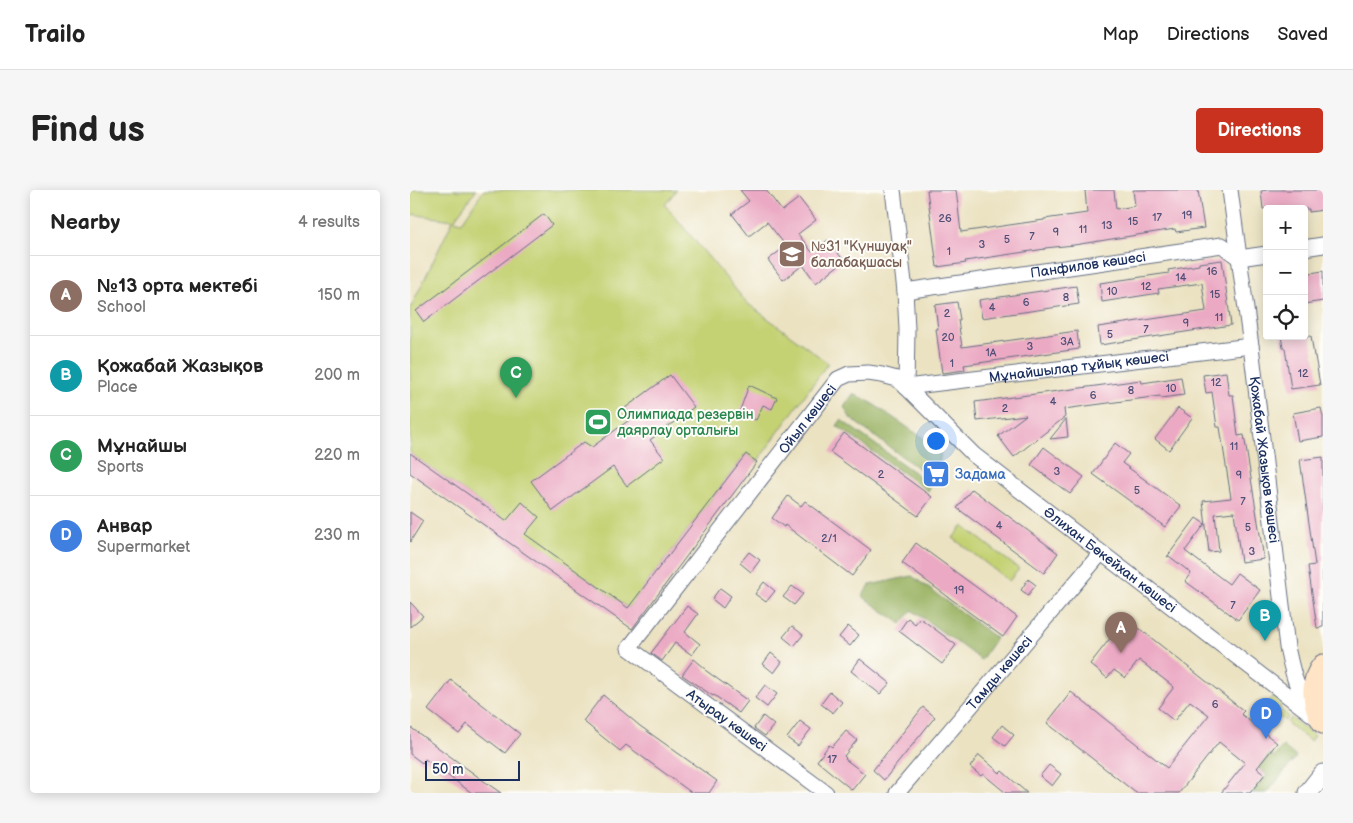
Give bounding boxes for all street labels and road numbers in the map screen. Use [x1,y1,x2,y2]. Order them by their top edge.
street label: Панфилов көшесі [1029,248,1147,282]
street label: Мұнайшылар тұйық көшесі [988,348,1170,386]
street label: Қожабай Жазықов көшесі [1246,375,1283,544]
street label: Ойыл көшесі [775,381,840,457]
street label: Әлихан Бөкейхан көшесі [1040,504,1180,616]
street label: Тамды көшесі [963,632,1036,713]
street label: Атырау көшесі [682,685,770,755]

